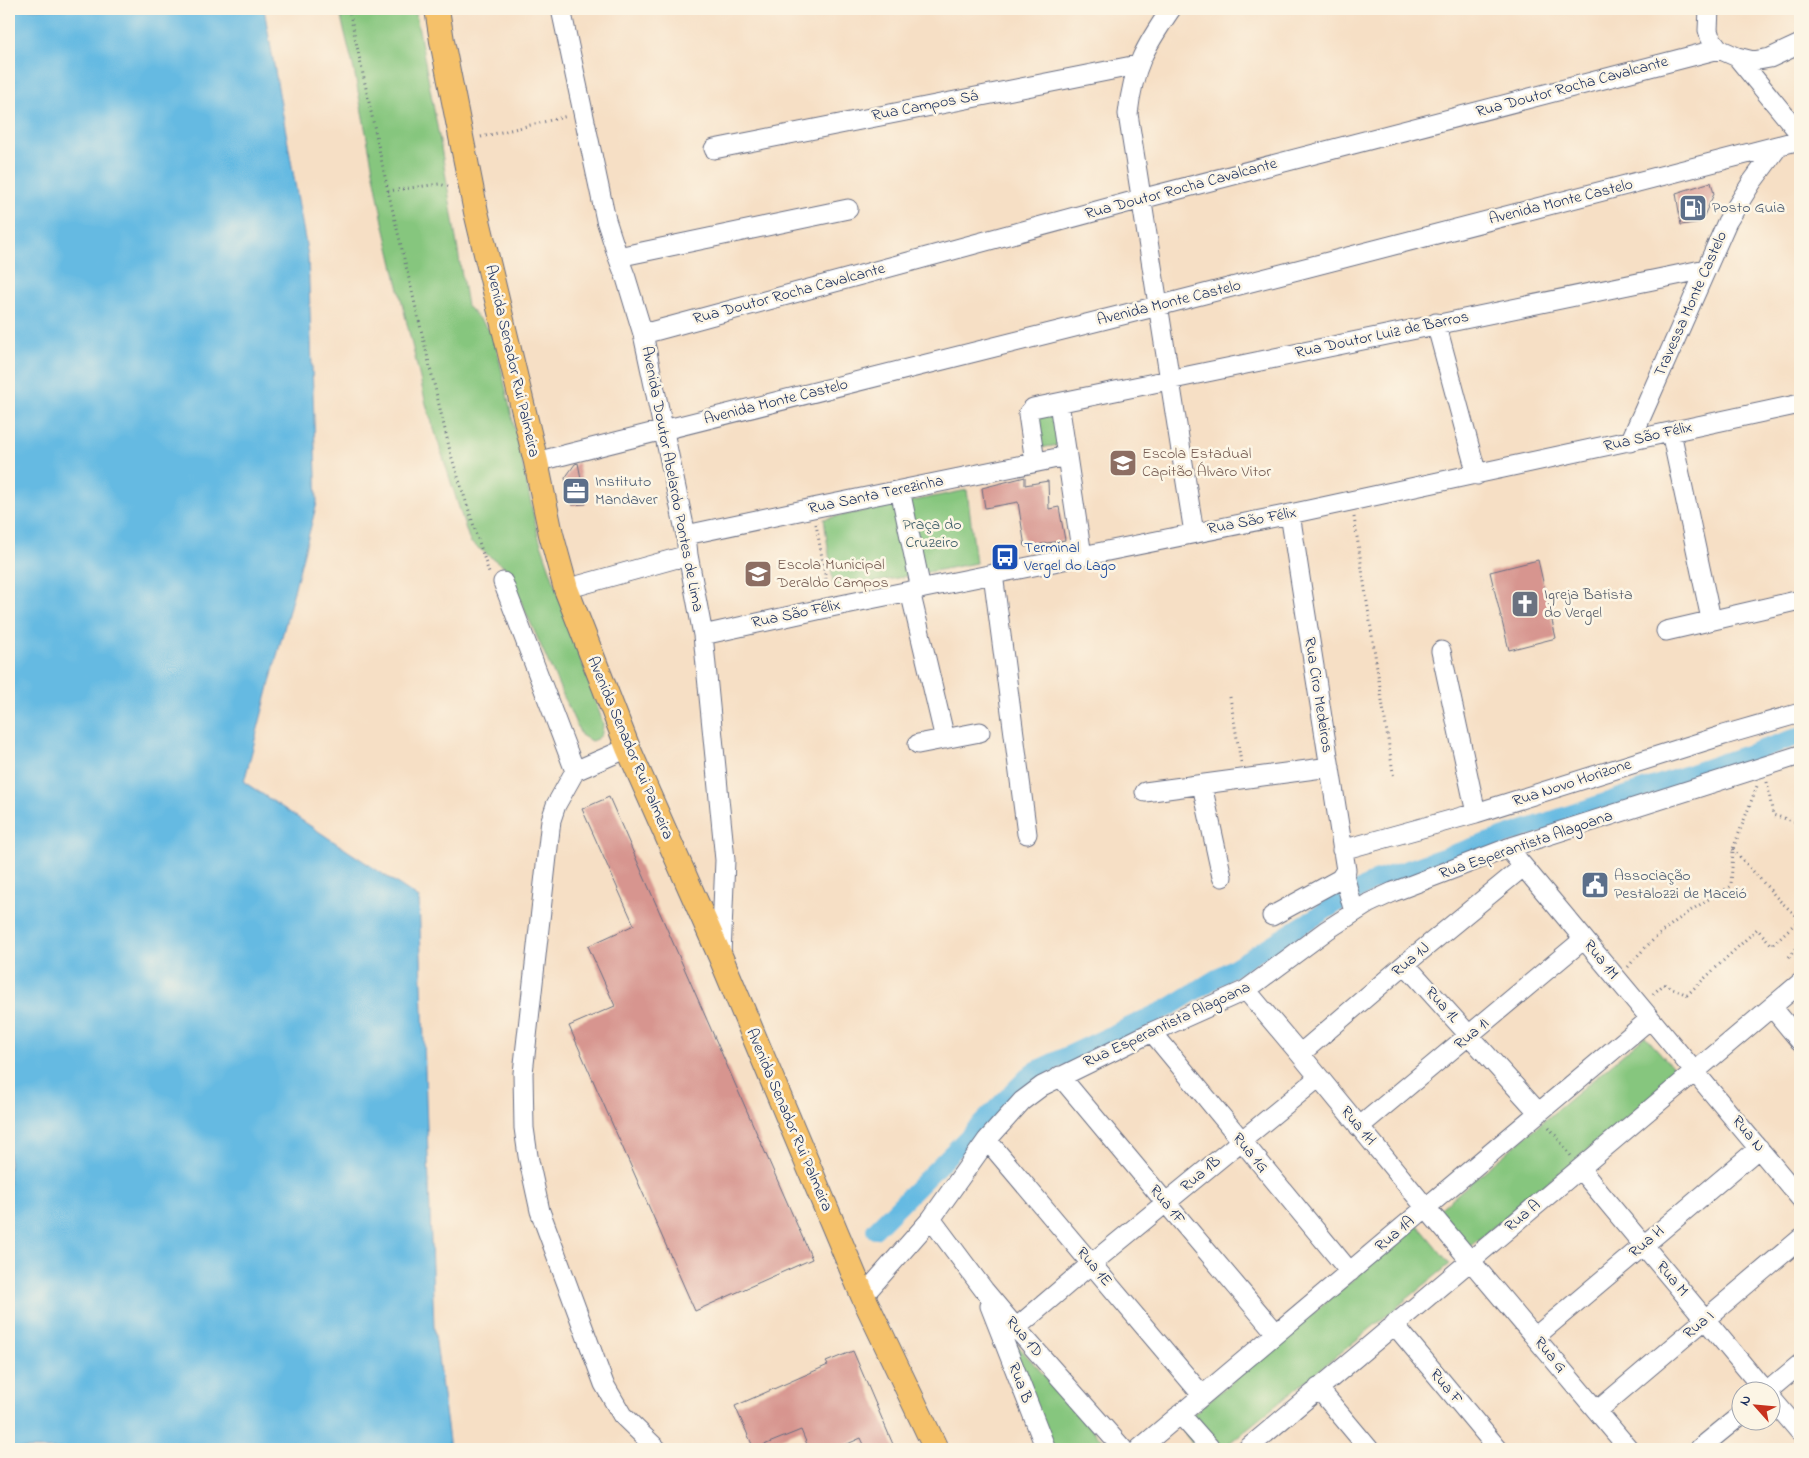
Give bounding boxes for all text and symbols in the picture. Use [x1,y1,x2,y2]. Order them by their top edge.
street label: Rua Doutor Rocha Cavalcante [1473,50,1672,124]
street label: Rua Campos Sá [870,84,980,128]
street label: Rua Doutor Rocha Cavalcante [1082,152,1281,226]
street label: Avenida Monte Castelo [1486,172,1636,232]
fuel station icon: Posto Guia [1678,193,1708,223]
place label: Posto Guia [1712,196,1785,220]
street label: Travessa Monte Castelo [1648,227,1734,381]
street label: Rua Doutor Rocha Cavalcante [690,257,889,331]
street label: Avenida Senador Rui Palmeira [478,262,546,460]
street label: Avenida Monte Castelo [1094,273,1244,333]
street label: Rua Doutor Luiz de Barros [1293,305,1471,365]
street label: Avenida Doutor Abelardo Pontes de Lima [634,344,710,614]
street label: Avenida Monte Castelo [701,372,851,432]
street label: Rua São Félix [1601,415,1695,459]
place label: Escola Estadual Capitão Álvaro Vitor [1142,442,1271,484]
school or university icon: Escola Estadual Capitão Álvaro Vitor [1108,448,1138,478]
street label: Rua Santa Terezinha [806,469,946,521]
place label: Instituto Mandaver [595,470,658,512]
office icon: Instituto Mandaver [561,476,591,506]
street label: Rua São Félix [1205,501,1299,541]
park label: Praça do Cruzeiro [903,513,961,555]
place label: Terminal Vergel do Lago [1023,536,1116,578]
bus stop icon: Terminal Vergel do Lago [990,542,1020,572]
place label: Escola Municipal Deraldo Campos [776,553,889,595]
school or university icon: Escola Municipal Deraldo Campos [743,559,773,589]
place label: Igreja Batista do Vergel [1544,583,1633,625]
church icon: Igreja Batista do Vergel [1510,589,1540,619]
street label: Rua São Félix [749,593,843,635]
street label: Rua Ciro Medeiros [1297,635,1339,755]
street label: Avenida Senador Rui Palmeira [580,653,680,843]
street label: Rua Novo Horizone [1509,752,1635,814]
street label: Rua Esperantista Alagoana [1436,804,1616,886]
place label: Associação Pestalozzi de Maceió [1614,864,1747,906]
public building icon: Associação Pestalozzi de Maceió [1580,870,1610,900]
street label: Rua 1M [1577,935,1625,985]
street label: Rua 1J [1387,937,1435,983]
street label: Rua Esperantista Alagoana [1079,976,1255,1074]
street label: Rua 1L [1419,982,1465,1029]
street label: Rua 1I [1449,1012,1495,1056]
street label: Avenida Senador Rui Palmeira [739,1025,839,1215]
street label: Rua 1H [1334,1101,1382,1151]
street label: Rua N [1725,1110,1771,1158]
street label: Rua 1G [1226,1128,1274,1178]
street label: Rua 1B [1175,1150,1227,1198]
street label: Rua 1F [1143,1180,1191,1231]
street label: Rua A [1500,1194,1546,1238]
street label: Rua 1A [1370,1210,1420,1258]
street label: Rua H [1624,1220,1670,1264]
street label: Rua 1E [1070,1242,1118,1292]
street label: Rua M [1650,1256,1694,1302]
street label: Rua I [1678,1305,1720,1345]
street label: Rua 1D [999,1311,1049,1363]
street label: Rua G [1528,1332,1572,1378]
street label: Rua B [1001,1359,1039,1407]
street label: Rua F [1424,1364,1469,1411]
north arrow [1732,1380,1782,1430]
text: N [1734,1392,1757,1410]

